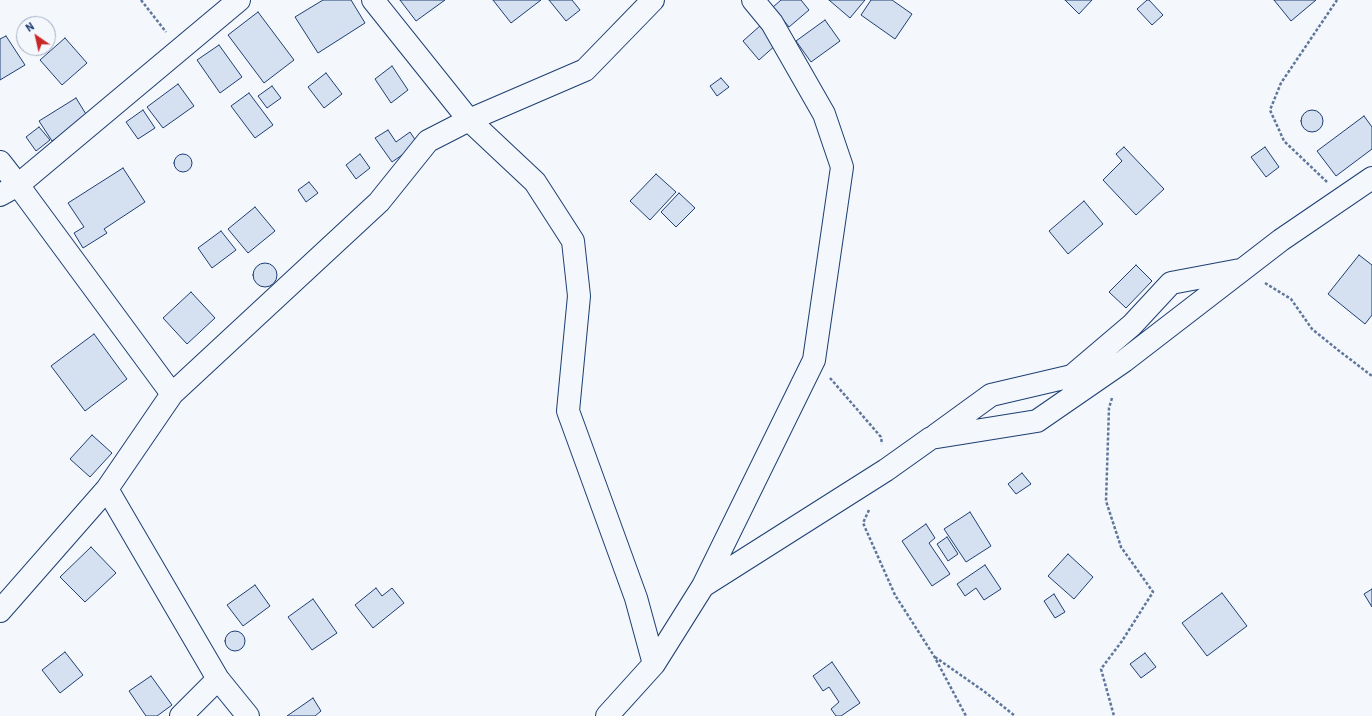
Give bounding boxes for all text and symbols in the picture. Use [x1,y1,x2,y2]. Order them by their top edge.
north arrow [16,16,56,56]
text: N [23,19,36,34]

